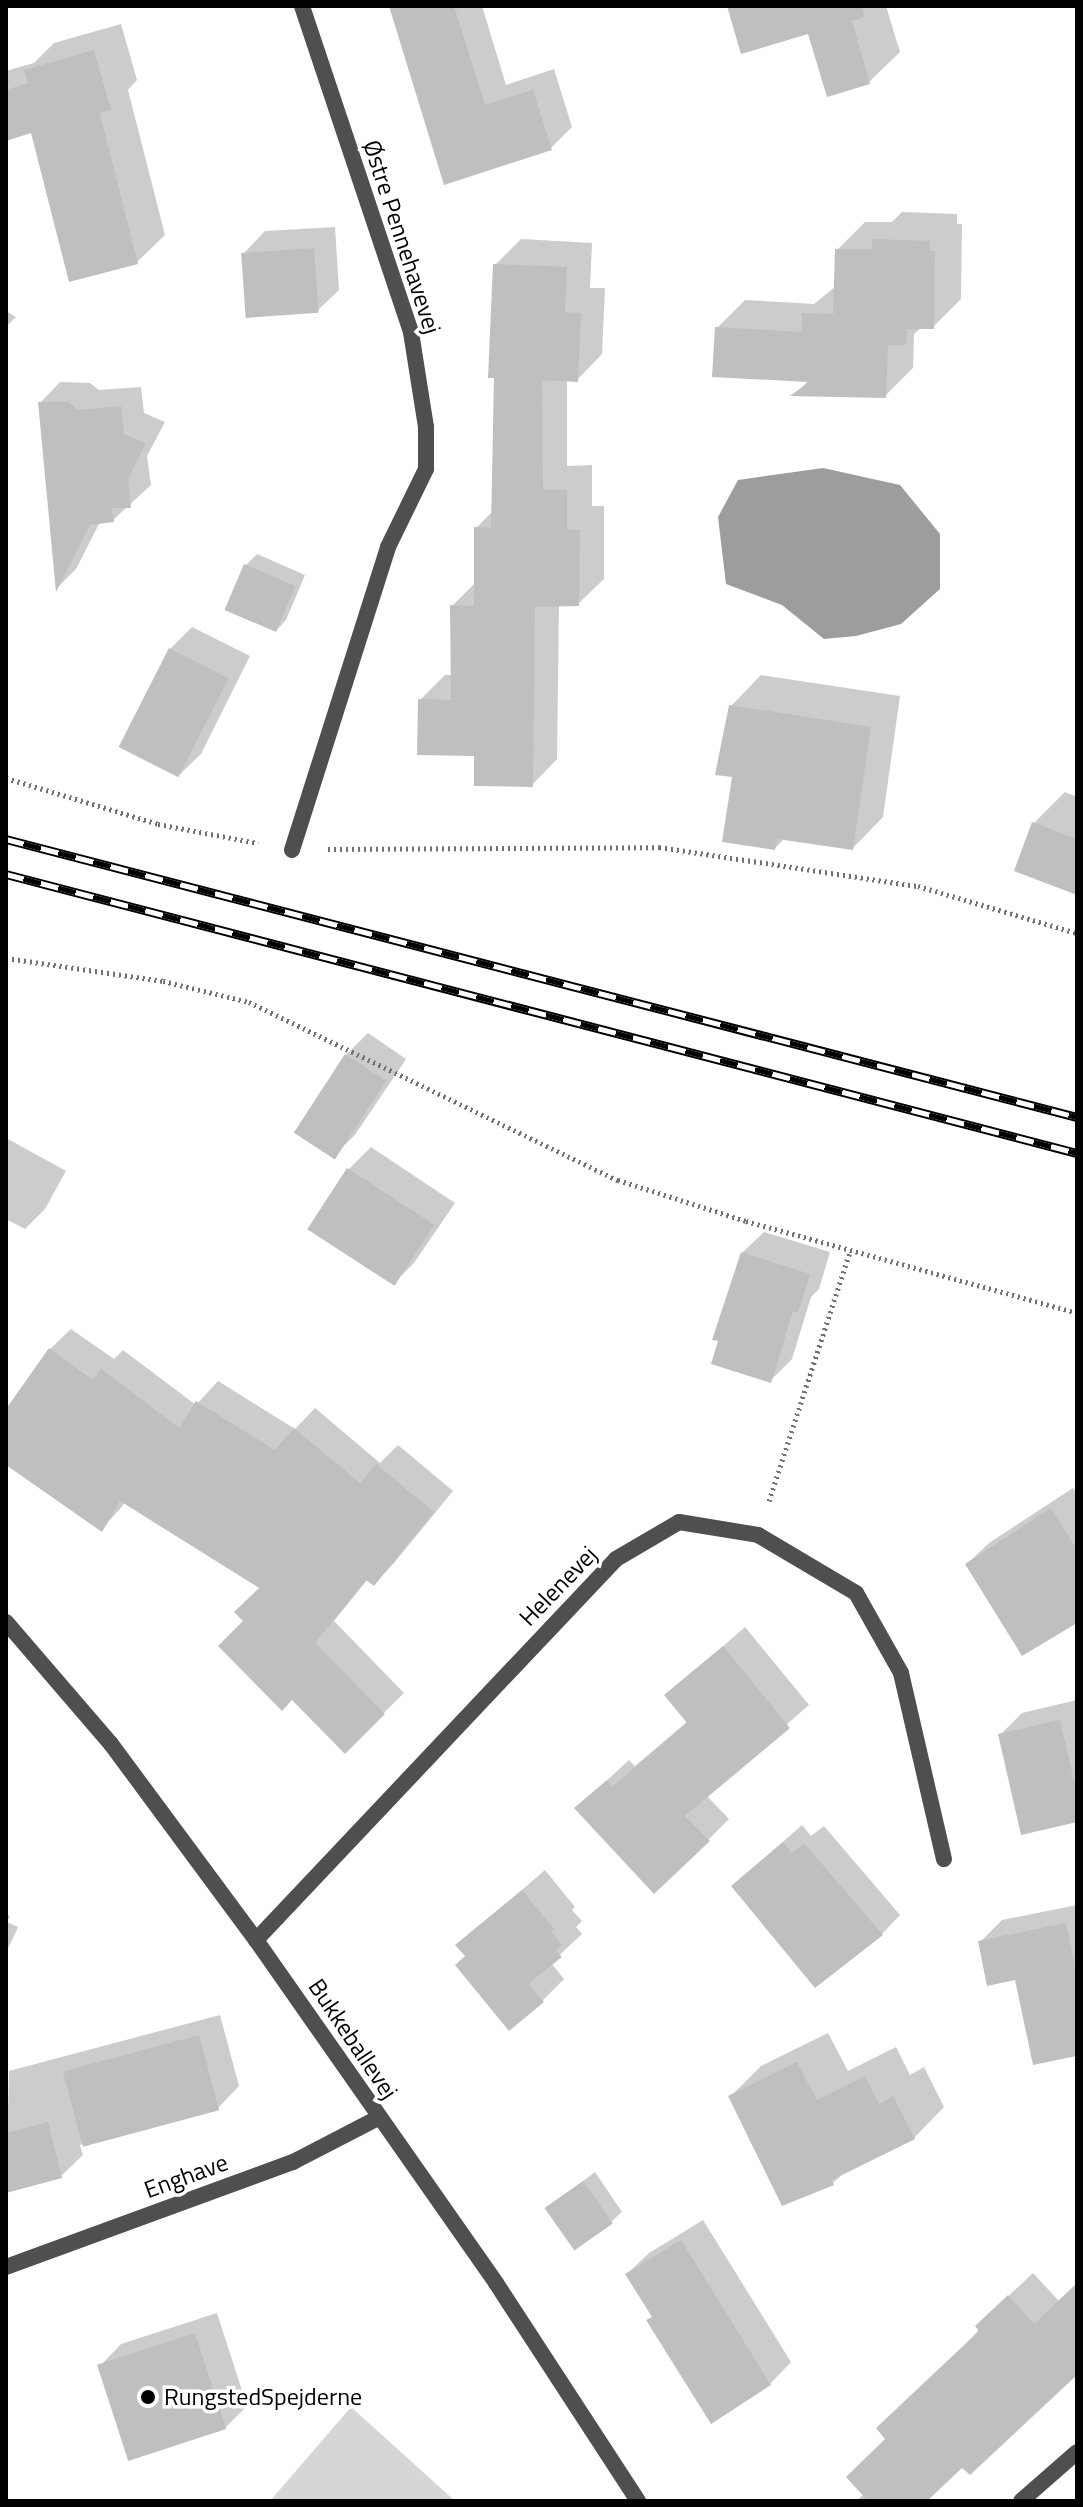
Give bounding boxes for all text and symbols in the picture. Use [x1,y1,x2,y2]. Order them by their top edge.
street label: Østre Pennehavevej [357,137,447,337]
street label: Helenevej [513,1540,603,1632]
street label: Bukkeballevej [302,1973,404,2105]
street label: Enghave [140,2148,232,2204]
place label: RungstedSpejderne [164,2383,362,2411]
marker: RungstedSpejderne [139,2388,157,2406]

